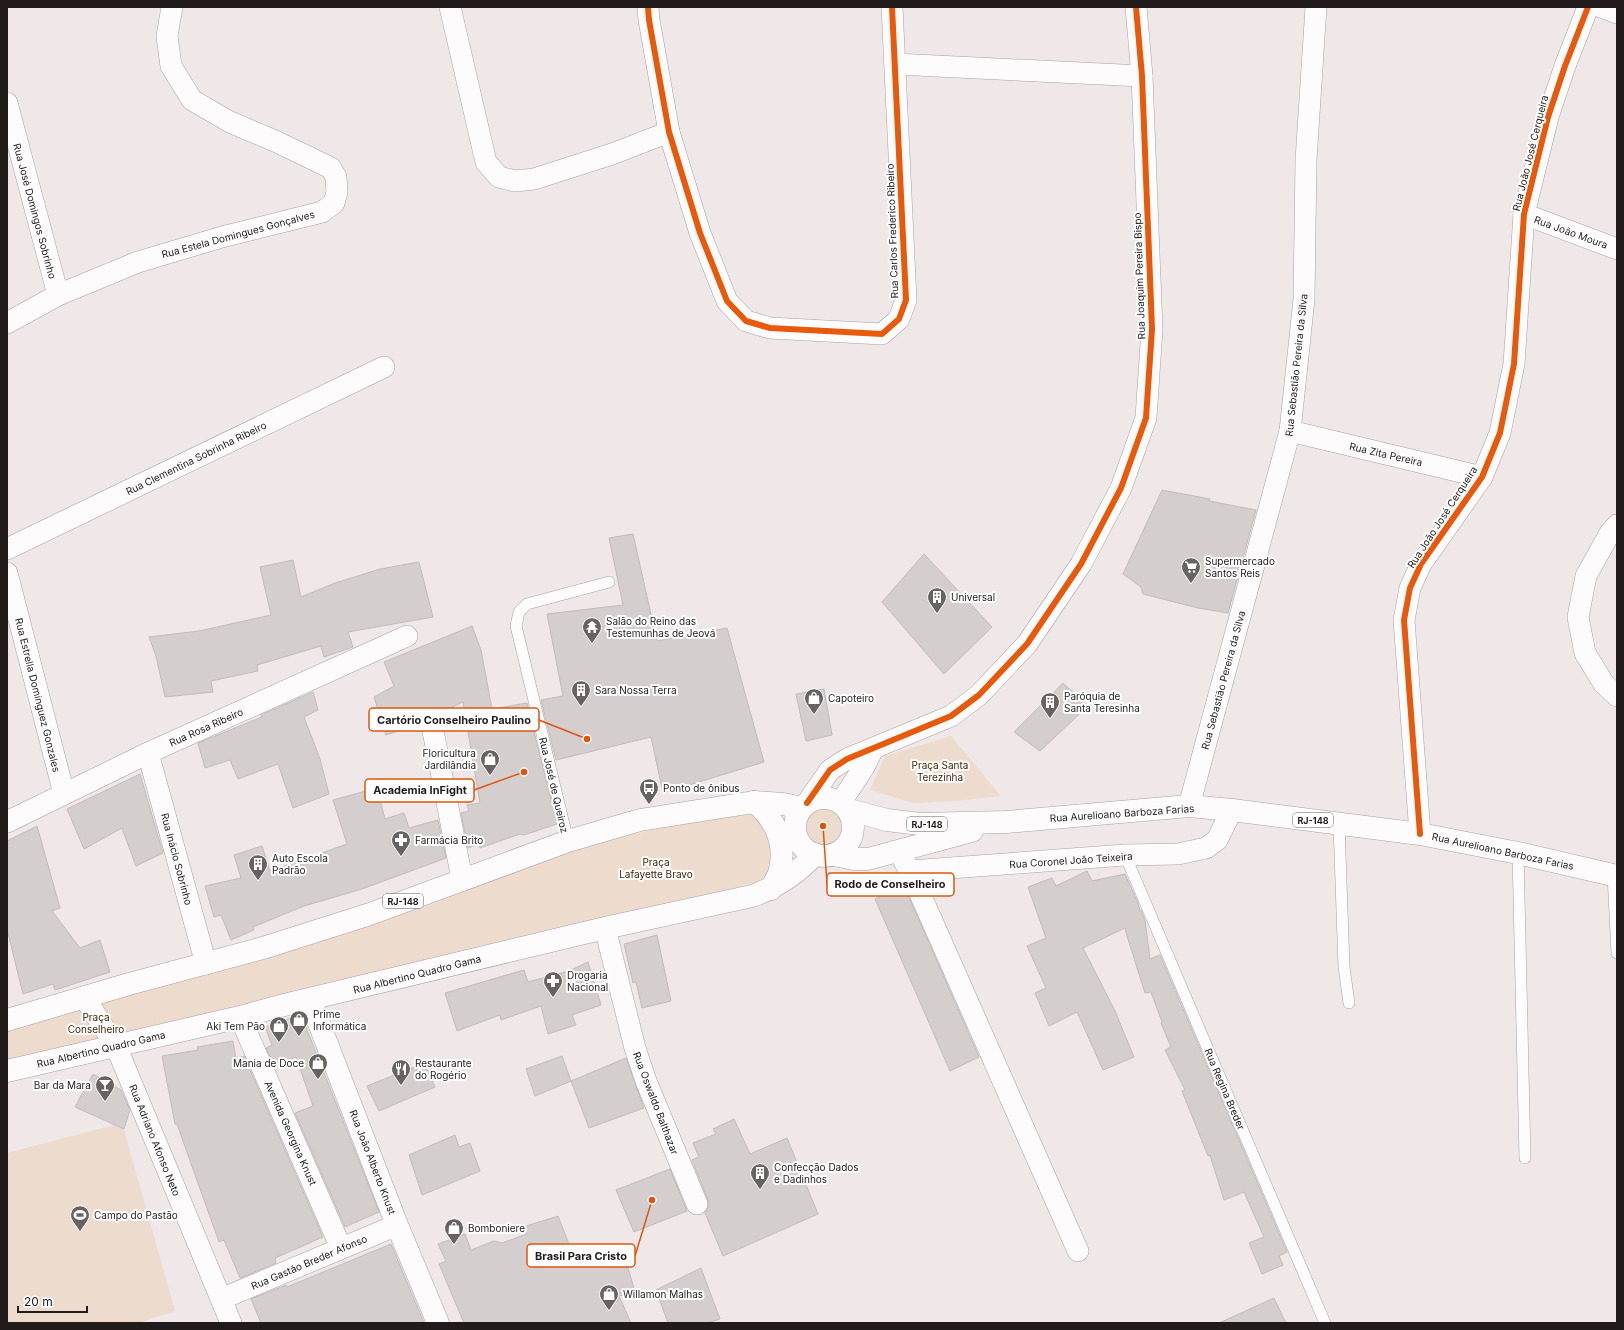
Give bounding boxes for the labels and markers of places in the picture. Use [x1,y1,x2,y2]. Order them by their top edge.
place label: Supermercado Santos Reis [1205,555,1275,579]
supermarket icon: Supermercado Santos Reis [1180,556,1202,584]
building icon: Universal [926,586,948,614]
place label: Universal [951,591,995,603]
place label: Salão do Reino das Testemunhas de Jeová [606,615,715,639]
temple icon: Salão do Reino das Testemunhas de Jeová [581,616,603,644]
building icon: Sara Nossa Terra [570,679,592,707]
place label: Sara Nossa Terra [595,684,677,696]
shop icon: Capoteiro [803,687,825,715]
place label: Paróquia de Santa Teresinha [1064,690,1140,714]
building icon: Paróquia de Santa Teresinha [1039,691,1061,719]
place label: Capoteiro [828,692,874,704]
callout: Cartório Conselheiro Paulino [369,708,539,731]
place label: Floricultura Jardilândia [423,747,476,771]
shop icon: Floricultura Jardilândia [479,748,501,776]
bus stop icon: Ponto de ônibus [638,777,660,805]
callout: Academia InFight [365,779,474,802]
place label: Ponto de ônibus [663,782,740,794]
pharmacy icon: Farmácia Brito [390,829,412,857]
place label: Farmácia Brito [415,834,483,846]
place label: Auto Escola Padrão [272,852,328,876]
building icon: Auto Escola Padrão [247,853,269,881]
callout: Rodo de Conselheiro [827,873,954,896]
place label: Drogaria Nacional [567,969,608,993]
pharmacy icon: Drogaria Nacional [542,970,564,998]
place label: Prime Informática [313,1008,366,1032]
shop icon: Prime Informática [288,1009,310,1037]
shop icon: Aki Tem Pão [268,1015,290,1043]
place label: Aki Tem Pão [206,1020,265,1032]
shop icon: Mania de Doce [307,1052,329,1080]
place label: Mania de Doce [233,1057,304,1069]
place label: Restaurante do Rogério [415,1057,472,1081]
restaurant icon: Restaurante do Rogério [390,1058,412,1086]
bar icon: Bar da Mara [94,1074,116,1102]
place label: Bar da Mara [34,1079,91,1091]
place label: Confecção Dados e Dadinhos [774,1161,859,1185]
building icon: Confecção Dados e Dadinhos [749,1162,771,1190]
sports icon: Campo do Pastão [69,1204,91,1232]
place label: Campo do Pastão [94,1209,178,1221]
shop icon: Bomboniere [443,1217,465,1245]
place label: Bomboniere [468,1222,525,1234]
callout: Brasil Para Cristo [527,1244,635,1267]
shop icon: Willamon Malhas [598,1283,620,1311]
place label: Willamon Malhas [623,1288,703,1300]

